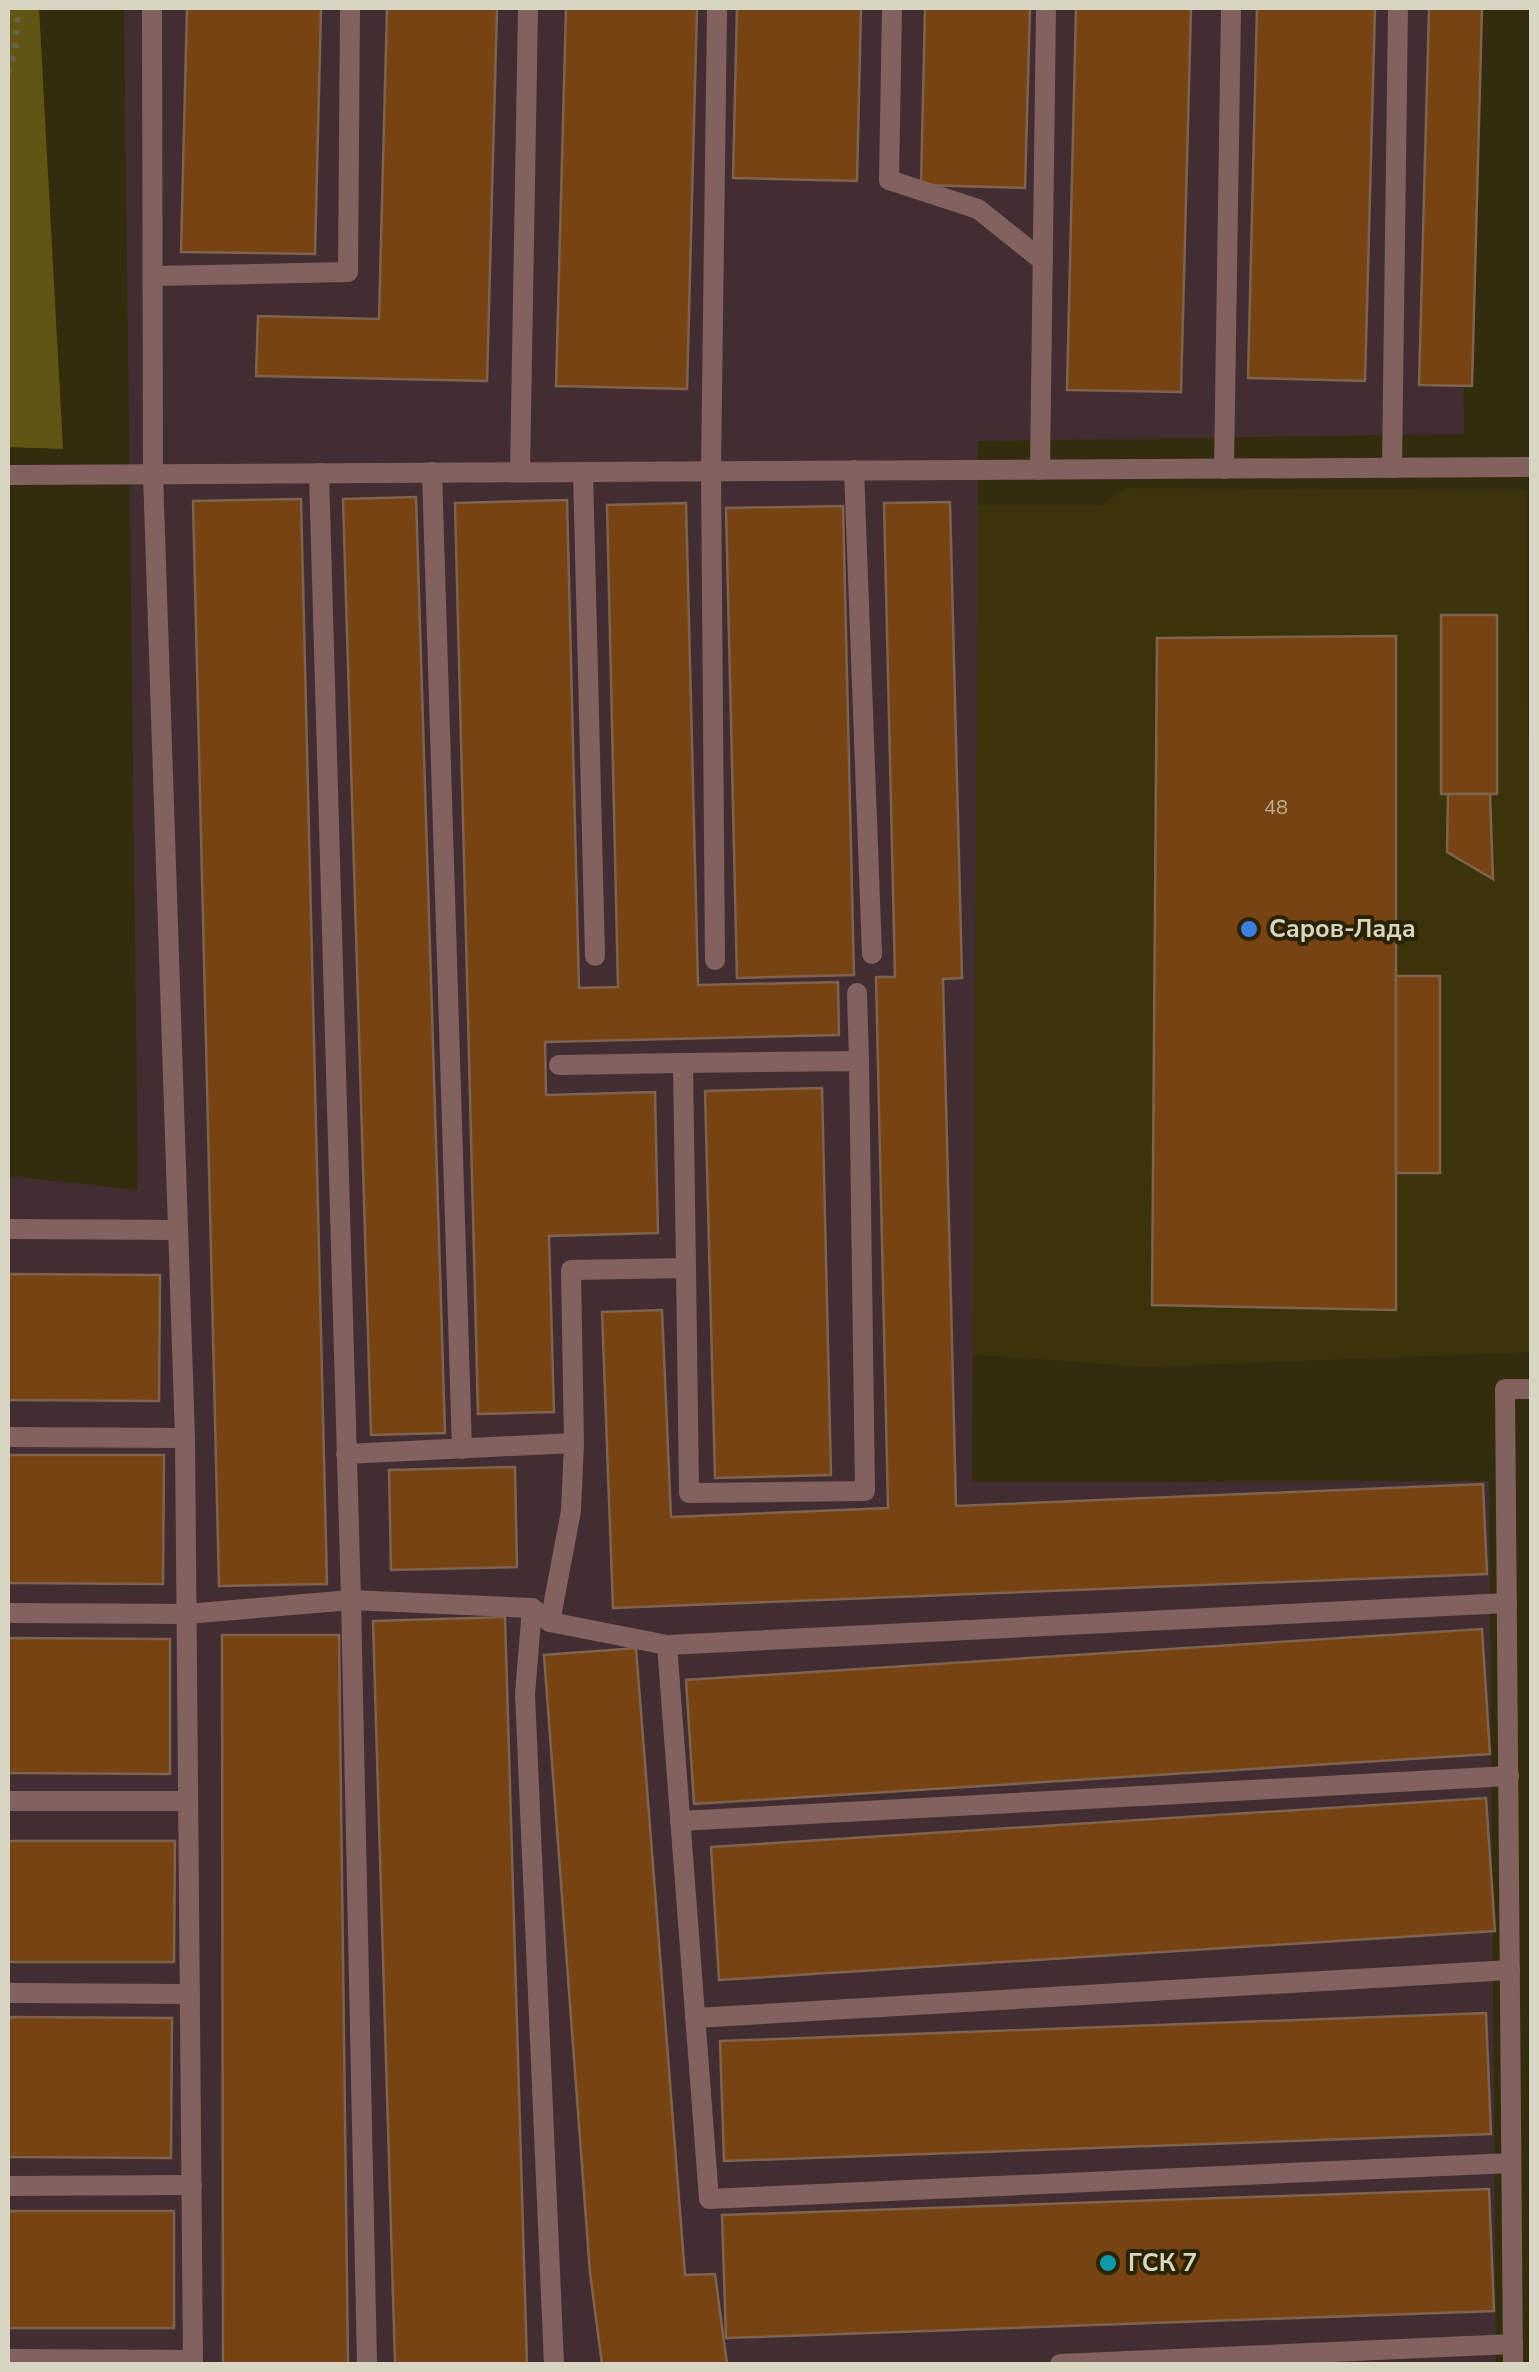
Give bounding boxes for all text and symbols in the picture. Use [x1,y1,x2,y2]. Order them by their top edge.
house number: 48 [1264,794,1288,821]
place label: Саров-Лада [1269,912,1416,946]
marker: Саров-Лада [1238,918,1260,940]
place label: ГСК 7 [1128,2246,1197,2280]
marker: ГСК 7 [1097,2252,1119,2274]

